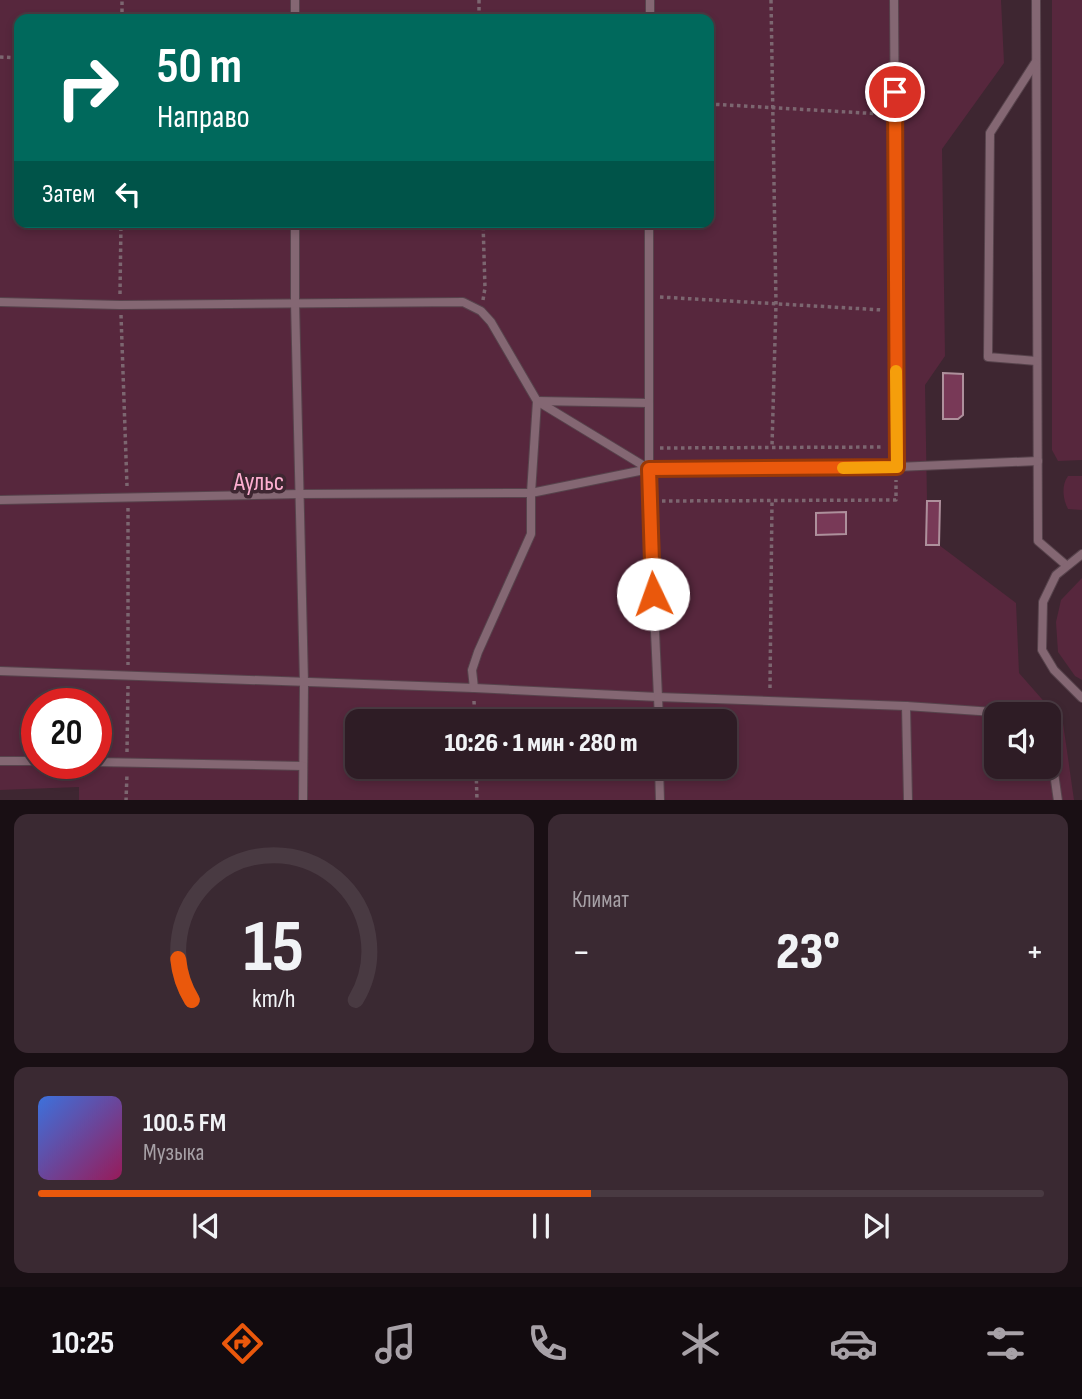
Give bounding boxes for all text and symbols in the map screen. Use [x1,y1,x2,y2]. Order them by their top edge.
text: 50 m [157,38,242,97]
icon: right [42,42,133,133]
pin [865,62,925,122]
icon: arrive [876,73,914,111]
text: Направо [157,98,250,137]
icon: left [109,175,147,213]
text: Затем [42,179,95,210]
park label: Аульс [233,467,284,498]
position arrow [616,557,690,631]
speed limit sign: 20 [21,688,112,779]
map controls [984,702,1061,779]
button: sound [984,702,1061,779]
text: 10:26 · 1 мин · 280 m [444,728,638,759]
text: Климат [572,886,629,914]
text: 15 [244,904,304,992]
text: 23° [776,921,840,984]
text: − [572,930,591,975]
text: + [1025,930,1044,975]
text: km/h [252,983,296,1014]
text: 100.5 FM [143,1108,226,1139]
text: Музыка [143,1139,204,1167]
icon: previous [187,1207,225,1245]
icon: pause [522,1207,560,1245]
icon: next [857,1207,895,1245]
icon: directions [218,1319,267,1368]
icon: music [371,1319,420,1368]
icon: phone [523,1319,572,1368]
icon: climate [676,1319,725,1368]
icon: car [829,1319,878,1368]
icon: filters [981,1319,1030,1368]
text: 10:25 [52,1324,114,1363]

